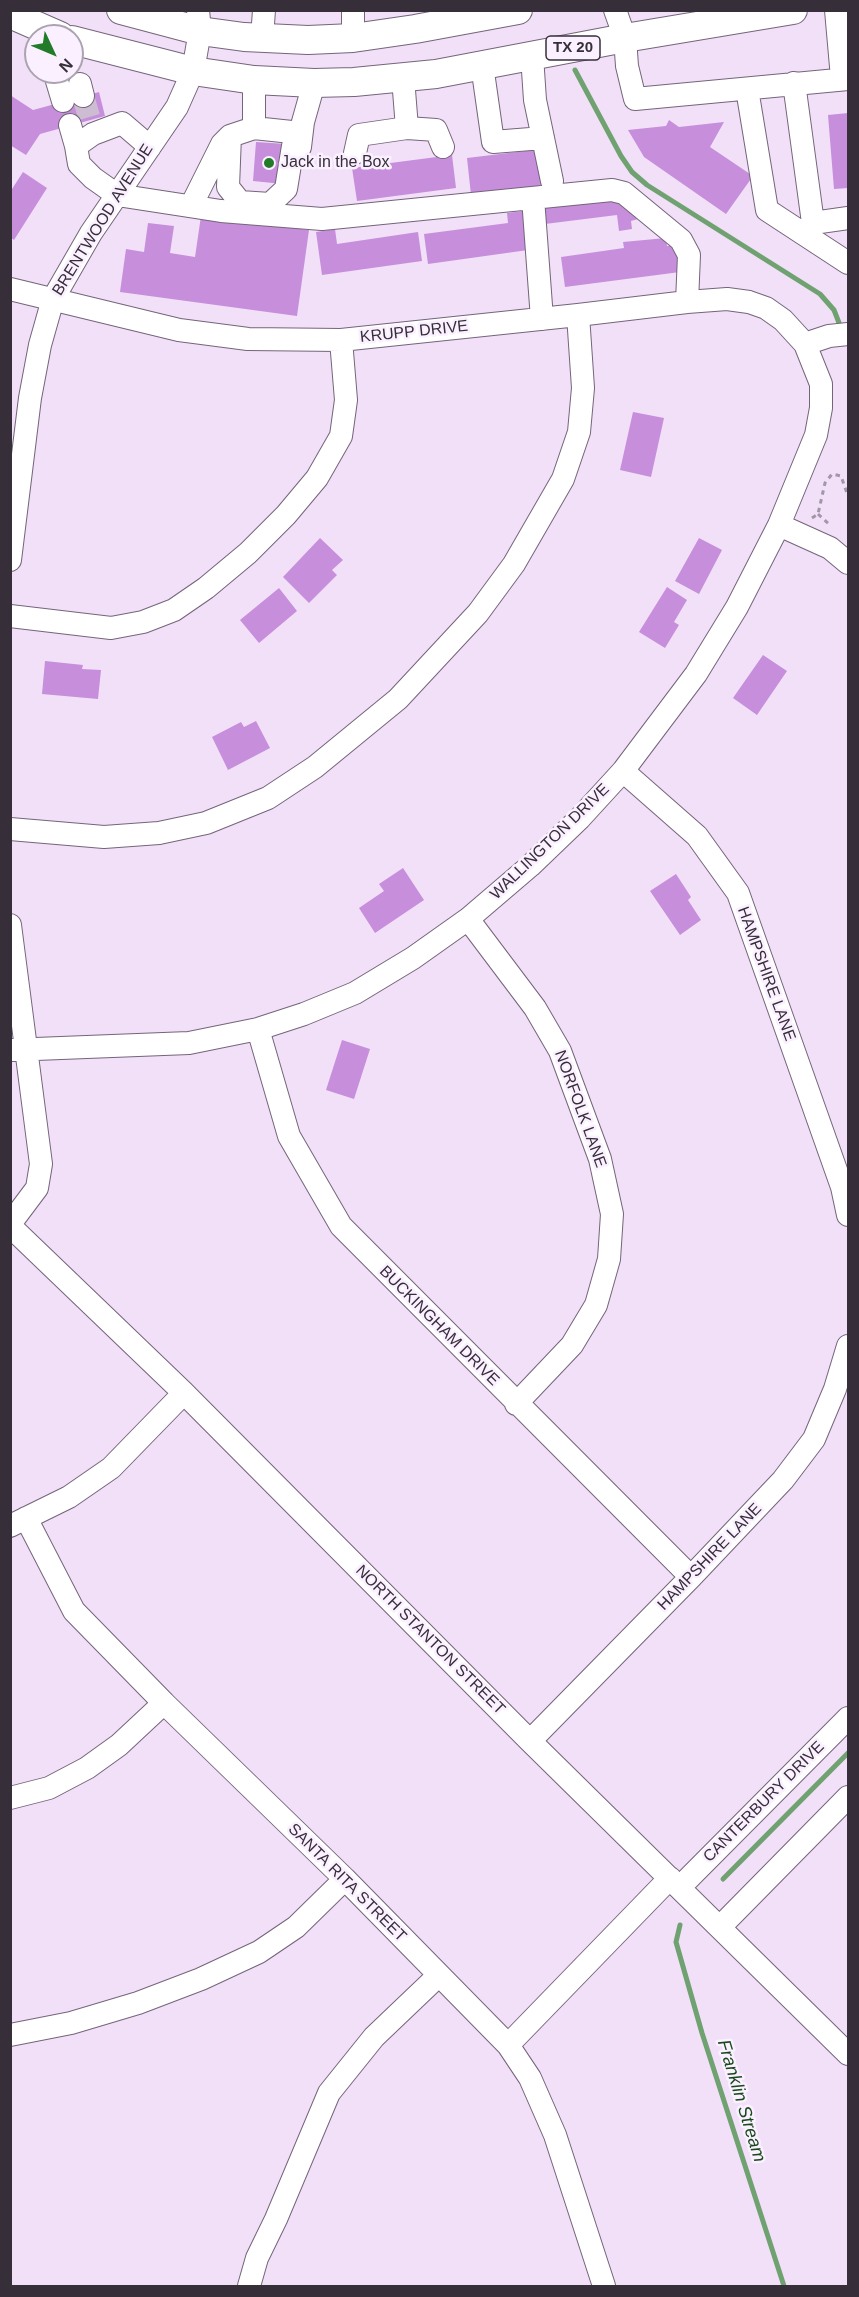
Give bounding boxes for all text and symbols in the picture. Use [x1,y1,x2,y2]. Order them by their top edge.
north arrow [24,24,84,84]
road number: TX 20 [546,36,600,60]
text: N [56,55,76,76]
street label: BRENTWOOD AVENUE [49,141,157,299]
place label: Jack in the Box [281,153,390,173]
marker: Jack in the Box [262,156,276,170]
street label: KRUPP DRIVE [359,317,469,347]
street label: WALLINGTON DRIVE [486,780,614,904]
street label: HAMPSHIRE LANE [733,904,799,1044]
street label: NORFOLK LANE [550,1048,610,1170]
street label: BUCKINGHAM DRIVE [375,1262,503,1390]
street label: HAMPSHIRE LANE [654,1499,766,1615]
street label: NORTH STANTON STREET [351,1561,509,1719]
street label: CANTERBURY DRIVE [699,1737,829,1867]
street label: SANTA RITA STREET [284,1820,410,1946]
water label: Franklin Stream [712,2037,770,2165]

